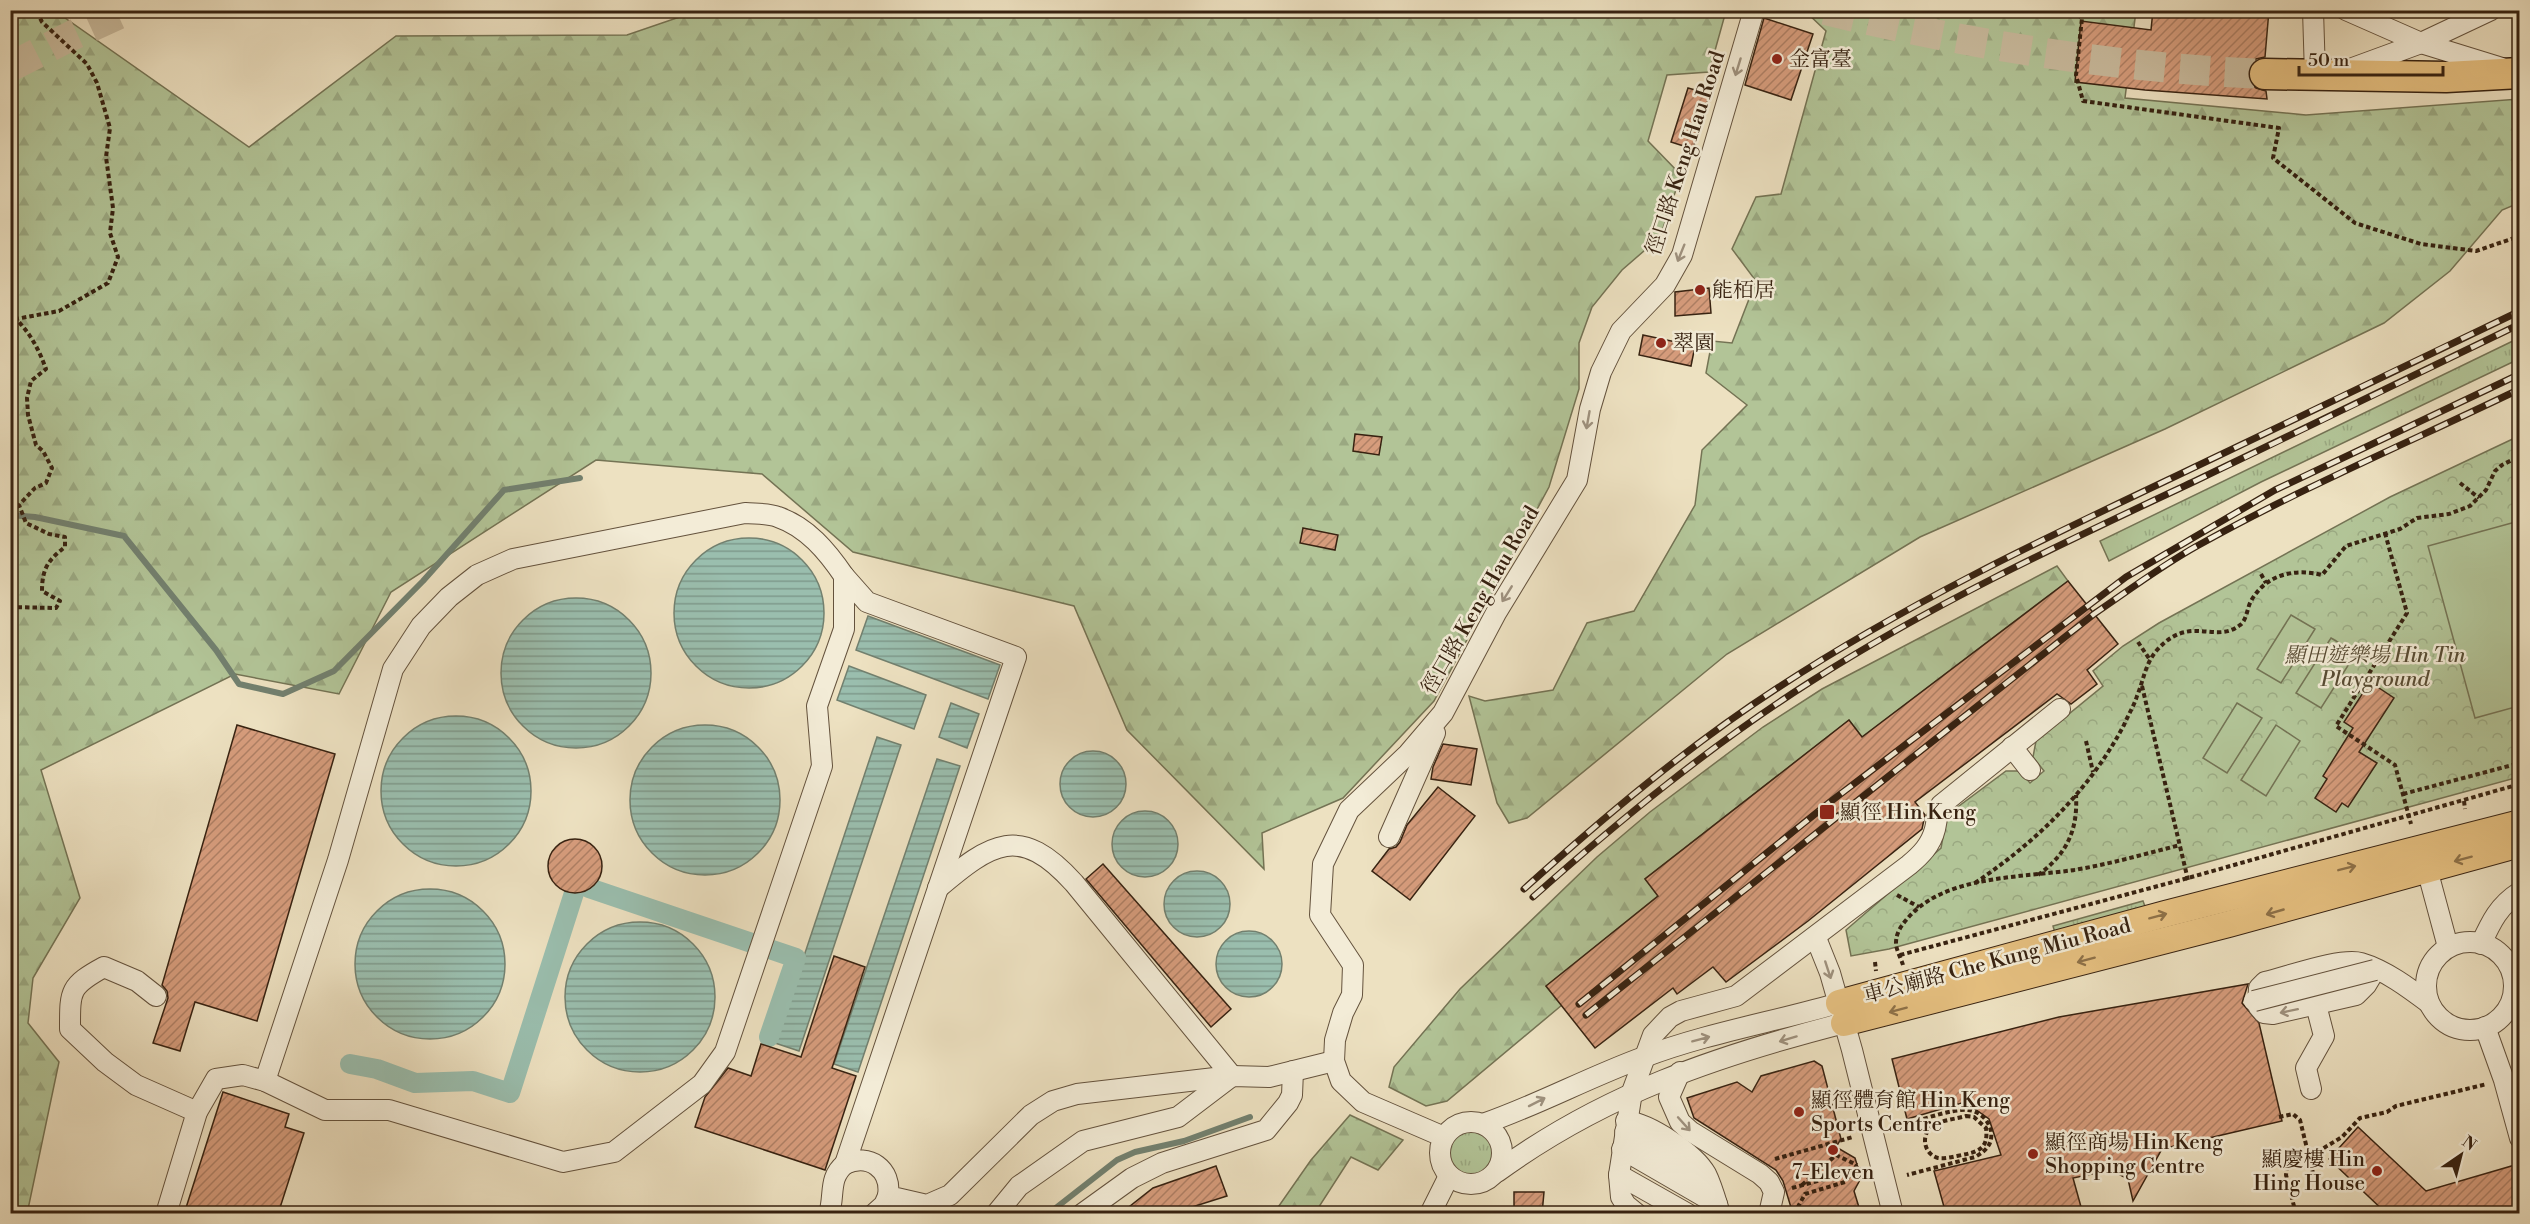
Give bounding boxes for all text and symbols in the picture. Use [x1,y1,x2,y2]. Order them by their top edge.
scale bar [2299,39,2443,77]
place label: 金富臺 [1789,47,1852,73]
street label: 徑口路 Keng Hau Road [1641,48,1731,259]
text: 50 m [2308,49,2350,72]
marker: 金富臺 [1770,52,1784,66]
one-way arrow [1732,57,1743,76]
one-way arrow [1675,243,1686,262]
place label: 能栢居 [1712,278,1775,304]
marker: 能栢居 [1693,283,1707,297]
place label: 翠園 [1673,331,1715,357]
marker: 翠園 [1654,336,1668,350]
one-way arrow [1582,410,1593,429]
street label: 徑口路 Keng Hau Road [1416,502,1545,699]
one-way arrow [1501,585,1513,602]
park label: 顯田遊樂場 Hin Tin Playground [2285,643,2466,693]
place label: 顯徑 Hin Keng [1840,800,1976,826]
marker: 顯徑 Hin Keng [1818,803,1836,821]
one-way arrow [2454,853,2473,865]
one-way arrow [2338,862,2357,873]
one-way arrow [2266,906,2285,918]
one-way arrow [2149,910,2168,921]
street label: 車公廟路 Che Kung Miu Road [1861,913,2134,1009]
one-way arrow [2077,955,2096,966]
one-way arrow [1824,960,1835,979]
one-way arrow [1889,1004,1908,1016]
one-way arrow [2280,1006,2300,1017]
one-way arrow [1691,1032,1710,1044]
one-way arrow [1779,1034,1798,1045]
place label: 顯徑體育館 Hin Keng Sports Centre [1811,1088,2010,1138]
one-way arrow [1527,1096,1545,1107]
marker: 顯徑體育館 Hin Keng Sports Centre [1792,1105,1806,1119]
one-way arrow [1677,1116,1691,1131]
north arrow [2431,1125,2491,1185]
place label: 顯徑商場 Hin Keng Shopping Centre [2045,1130,2223,1180]
text: N [2458,1132,2480,1156]
marker: 7-Eleven [1826,1143,1840,1157]
marker: 顯徑商場 Hin Keng Shopping Centre [2026,1147,2040,1161]
place label: 顯慶樓 Hin Hing House [2253,1147,2365,1197]
place label: 7-Eleven [1792,1160,1875,1186]
marker: 顯慶樓 Hin Hing House [2370,1164,2384,1178]

